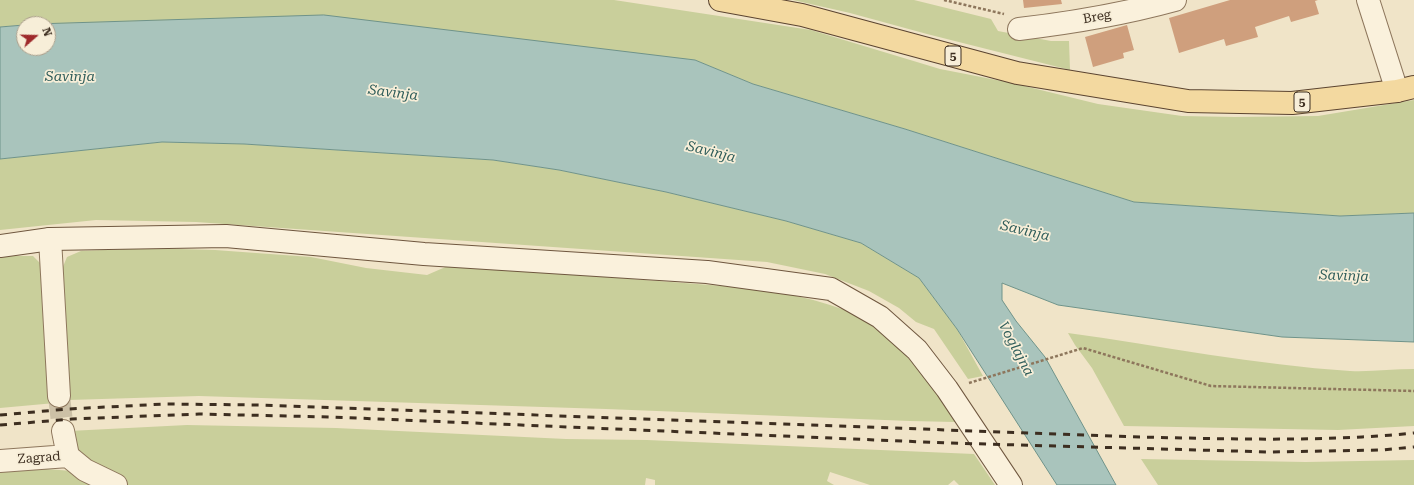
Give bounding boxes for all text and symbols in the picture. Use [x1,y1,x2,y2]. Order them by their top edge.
street label: Breg [1082,7,1112,27]
north arrow [16,16,56,56]
text: N [39,26,54,38]
road number: 5 [945,46,961,66]
water label: Savinja [45,69,95,85]
water label: Savinja [367,82,419,104]
road number: 5 [1294,92,1310,112]
water label: Savinja [685,138,737,166]
water label: Savinja [999,217,1051,245]
water label: Savinja [1319,267,1369,285]
water label: Voglajna [995,319,1037,379]
street label: Zagrad [17,449,61,467]

